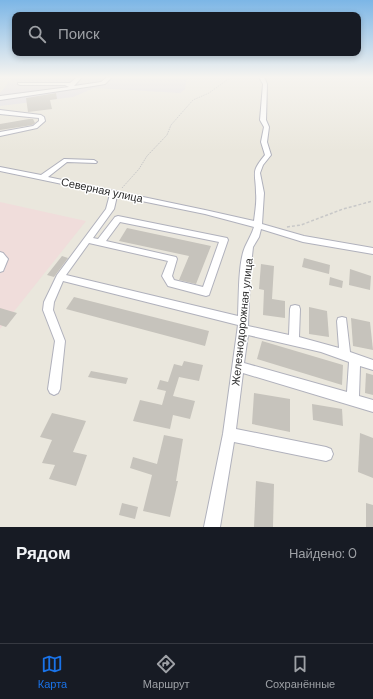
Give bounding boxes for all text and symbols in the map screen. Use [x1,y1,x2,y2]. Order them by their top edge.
search box [12,12,361,56]
icon: search [26,23,48,45]
text: Поиск [58,24,100,44]
street label: Северная улица [60,174,145,206]
street label: Железнодорожная улица [228,257,256,387]
text: Рядом [16,542,71,564]
text: Найдено: 0 [289,545,357,562]
tab: Карта [38,653,67,691]
tab: Маршрут [143,653,190,691]
tab: Сохранённые [265,653,335,691]

